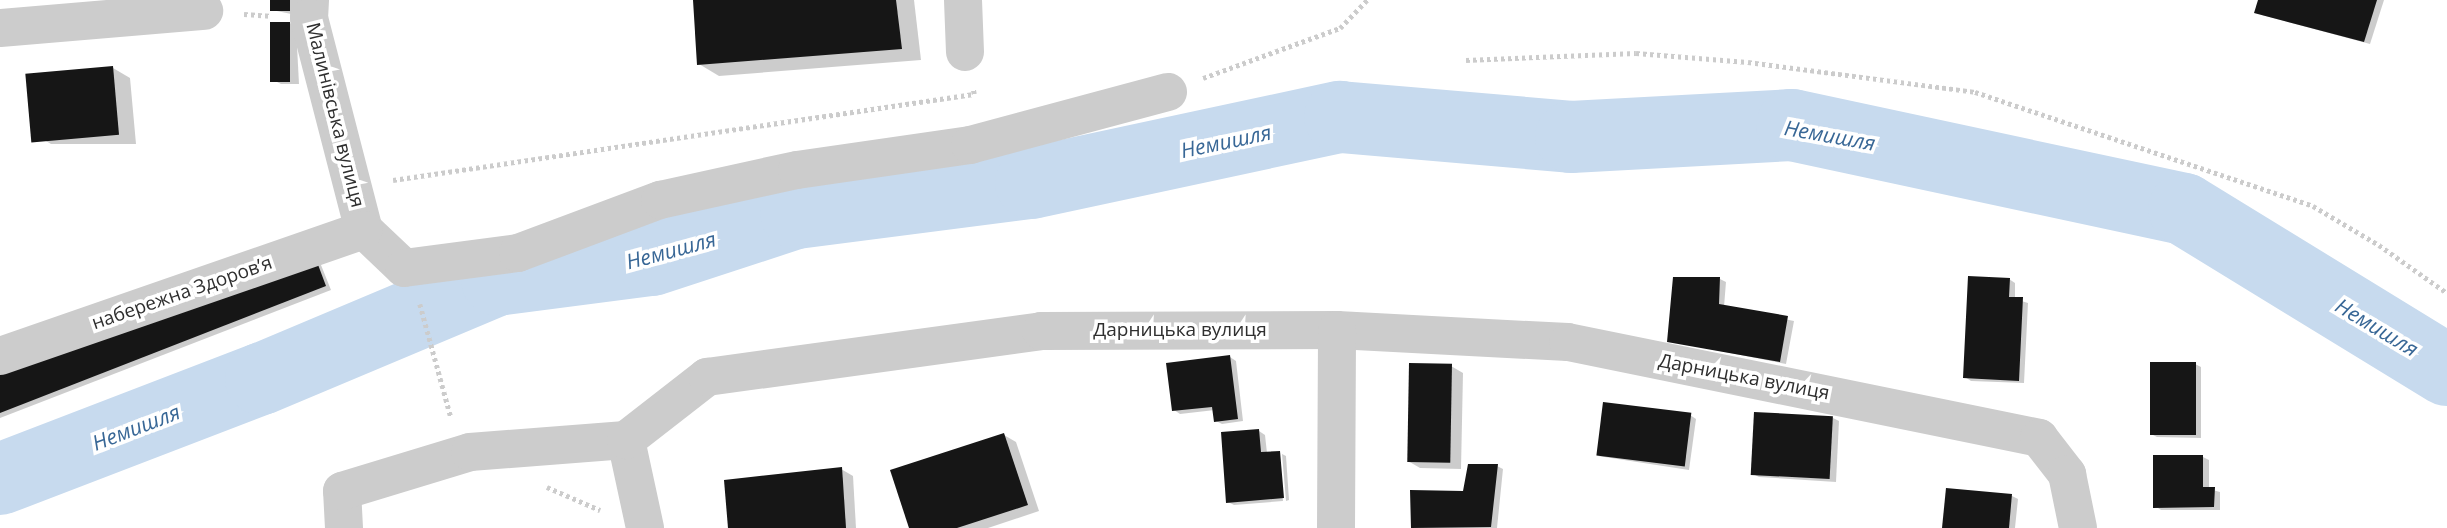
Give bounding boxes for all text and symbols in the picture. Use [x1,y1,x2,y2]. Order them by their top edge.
street label: Малинівська вулиця [301,20,369,210]
water label: Немишля [1782,115,1878,155]
water label: Немишля [1178,119,1274,163]
water label: Немишля [623,226,719,274]
street label: набережна Здоров’я [89,251,275,335]
water label: Немишля [2331,292,2423,362]
street label: Дарницька вулиця [1093,319,1267,341]
street label: Дарницька вулиця [1657,349,1831,405]
water label: Немишля [89,399,183,455]

